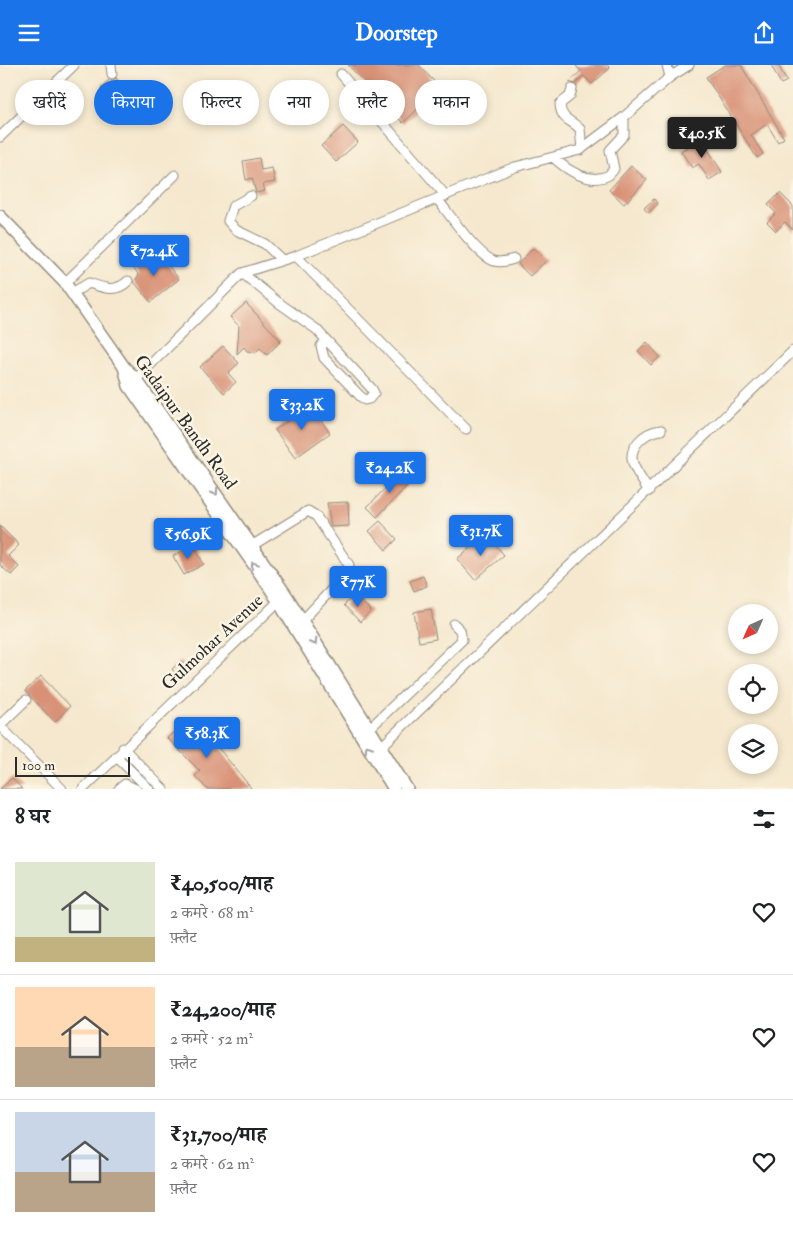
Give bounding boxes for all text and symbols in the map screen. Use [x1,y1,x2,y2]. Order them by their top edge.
icon: menu [15,19,43,47]
text: Doorstep [355,19,438,47]
icon: share [750,19,778,47]
chip: खरीदें [15,80,84,125]
chip: किराया [94,80,173,125]
chip: फ़िल्टर [183,80,259,125]
chip: नया [269,80,329,125]
chip: फ़्लैट [339,80,405,125]
chip: मकान [415,80,487,125]
pin: ₹40.5K [661,117,743,159]
text: ₹40.5K [679,123,725,143]
pin: ₹72.4K [113,235,195,277]
text: ₹72.4K [130,241,178,261]
street label: Gadaipur Bandh Road [129,351,242,494]
pin: ₹33.2K [261,389,343,431]
text: ₹33.2K [280,395,324,415]
pin: ₹24.2K [349,451,431,494]
text: ₹24.2K [366,458,414,478]
one-way arrow [209,486,218,495]
pin: ₹31.7K [440,515,522,557]
pin: ₹56.9K [147,517,229,560]
text: ₹31.7K [460,521,502,541]
text: ₹56.9K [165,524,211,544]
one-way arrow [251,562,260,571]
pin: ₹77K [328,565,388,608]
text: ₹77K [341,572,375,592]
street label: Gulmohar Avenue [157,589,268,695]
north arrow [728,604,778,654]
map controls [728,604,778,774]
one-way arrow [308,636,317,645]
button: locate [728,664,778,714]
pin: ₹58.3K [166,717,248,759]
text: ₹58.3K [185,723,229,743]
button: layers [728,724,778,774]
one-way arrow [365,744,374,754]
scale bar [15,754,130,777]
text: 100 m [22,757,55,774]
text: 8 घर [15,803,50,830]
icon: filters [750,805,778,833]
text: ₹40,500/माह [170,870,273,897]
icon: home [55,882,115,942]
icon: heart [750,898,778,926]
text: 2 कमरे · 68 m² [170,903,253,923]
text: फ़्लैट [170,928,197,948]
text: ₹24,200/माह [170,996,275,1023]
icon: home [55,1007,115,1067]
icon: heart [750,1023,778,1051]
text: 2 कमरे · 52 m² [170,1029,253,1049]
text: फ़्लैट [170,1054,197,1074]
text: ₹31,700/माह [170,1121,267,1148]
icon: home [55,1132,115,1192]
icon: heart [750,1148,778,1176]
text: 2 कमरे · 62 m² [170,1154,254,1174]
text: फ़्लैट [170,1179,197,1199]

